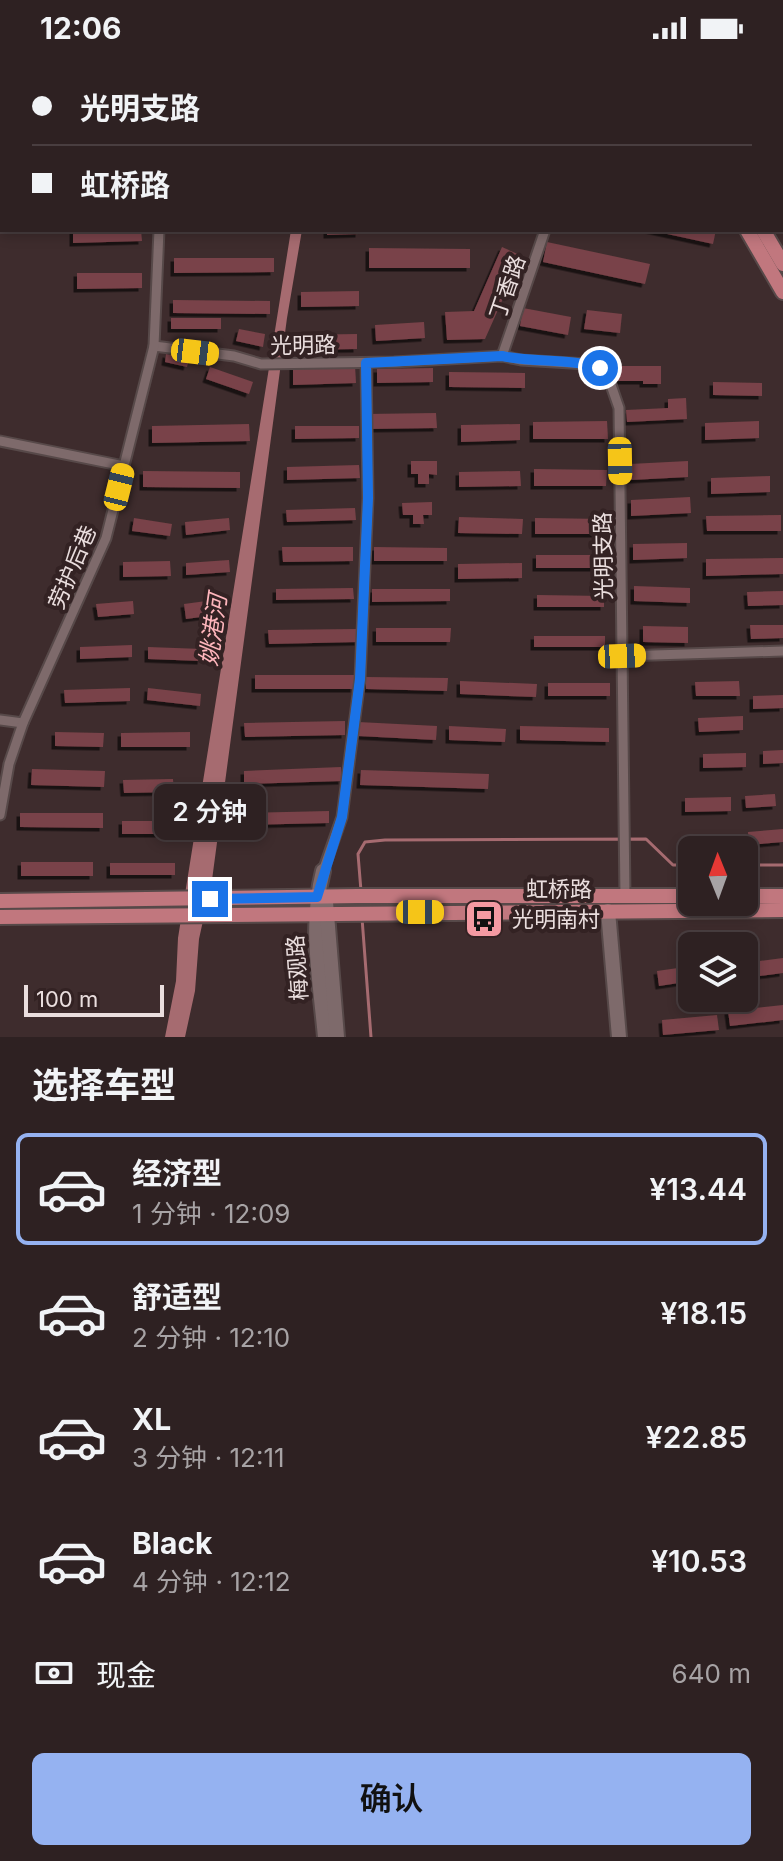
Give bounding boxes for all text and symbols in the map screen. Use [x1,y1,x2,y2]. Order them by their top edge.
text: 12:06 [40,10,122,46]
text: 光明支路 [80,90,200,126]
text: 虹桥路 [80,167,170,203]
street label: 丁香路 [484,252,530,322]
street label: 光明路 [270,331,336,359]
car [170,337,220,367]
route start [582,350,618,386]
car [608,437,632,485]
car [102,461,136,513]
street label: 光明支路 [589,512,617,600]
street label: 劳护后巷 [43,521,101,613]
water label: 姚港河 [194,588,233,668]
car [598,643,646,669]
callout: 2 分钟 [154,783,266,839]
text: 2 分钟 [173,796,247,827]
north arrow [678,836,758,916]
map controls [678,836,758,1012]
street label: 虹桥路 [526,876,592,902]
route end [192,881,228,917]
bus stop icon: 光明南村 [463,898,505,940]
car [396,900,444,924]
place label: 光明南村 [512,906,600,932]
button: layers [678,932,758,1012]
street label: 梅观路 [282,934,312,1002]
scale bar [24,981,164,1017]
text: 100 m [36,986,98,1012]
text: 选择车型 [32,1063,176,1107]
icon: car [36,1153,108,1225]
text: 经济型 [132,1155,222,1191]
text: ¥13.44 [649,1171,747,1207]
text: 1 分钟 · 12:09 [132,1198,290,1229]
icon: car [36,1277,108,1349]
text: 舒适型 [132,1279,222,1315]
text: ¥18.15 [660,1295,747,1331]
text: 2 分钟 · 12:10 [132,1322,290,1353]
icon: car [36,1401,108,1473]
text: XL [132,1401,171,1437]
text: ¥22.85 [646,1419,747,1455]
text: 3 分钟 · 12:11 [132,1442,285,1473]
icon: car [36,1525,108,1597]
text: Black [132,1525,212,1561]
text: ¥10.53 [651,1543,747,1579]
text: 4 分钟 · 12:12 [132,1566,291,1597]
icon: cash [32,1651,76,1695]
text: 现金 [96,1657,156,1693]
text: 640 m [672,1658,751,1689]
button: 确认 [32,1753,751,1845]

